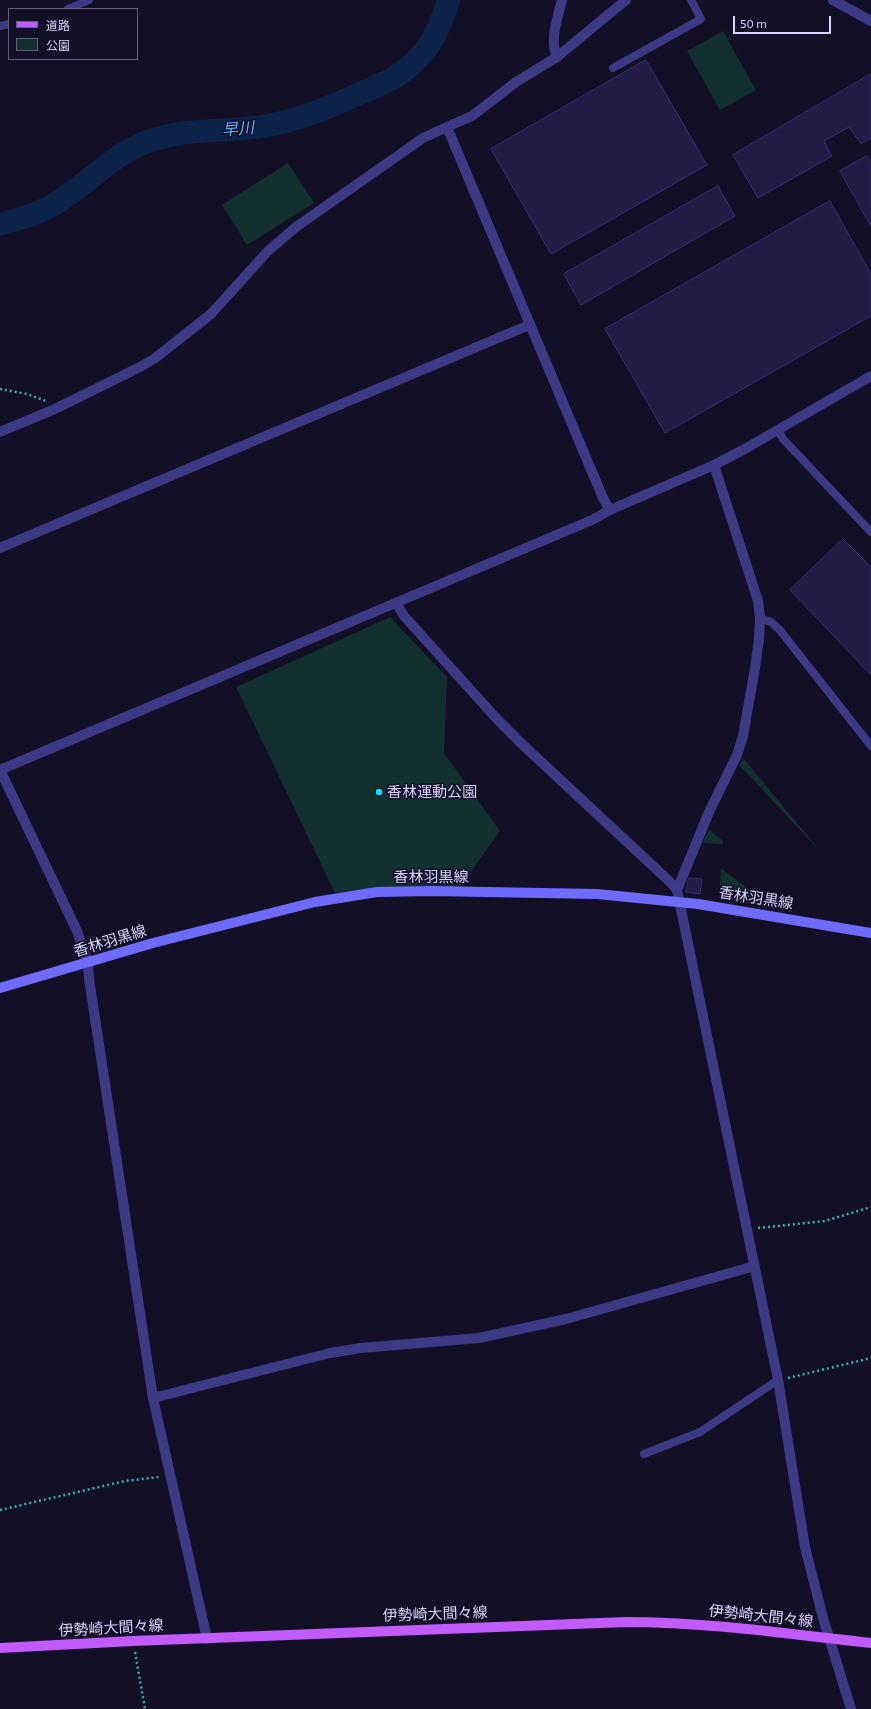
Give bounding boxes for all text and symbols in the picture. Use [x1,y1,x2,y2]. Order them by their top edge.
legend [8,8,138,60]
scale bar [735,8,833,34]
text: 50 m [740,16,767,30]
text: 道路 [46,18,70,32]
text: 公園 [46,38,70,52]
water label: 早川 [221,118,255,140]
place label: 香林運動公園 [387,783,477,801]
marker: 香林運動公園 [374,787,384,797]
street label: 香林羽黒線 [394,868,468,886]
street label: 香林羽黒線 [718,883,794,913]
street label: 香林羽黒線 [72,921,148,961]
street label: 伊勢崎大間々線 [708,1602,814,1630]
street label: 伊勢崎大間々線 [382,1603,488,1625]
street label: 伊勢崎大間々線 [58,1616,164,1640]

